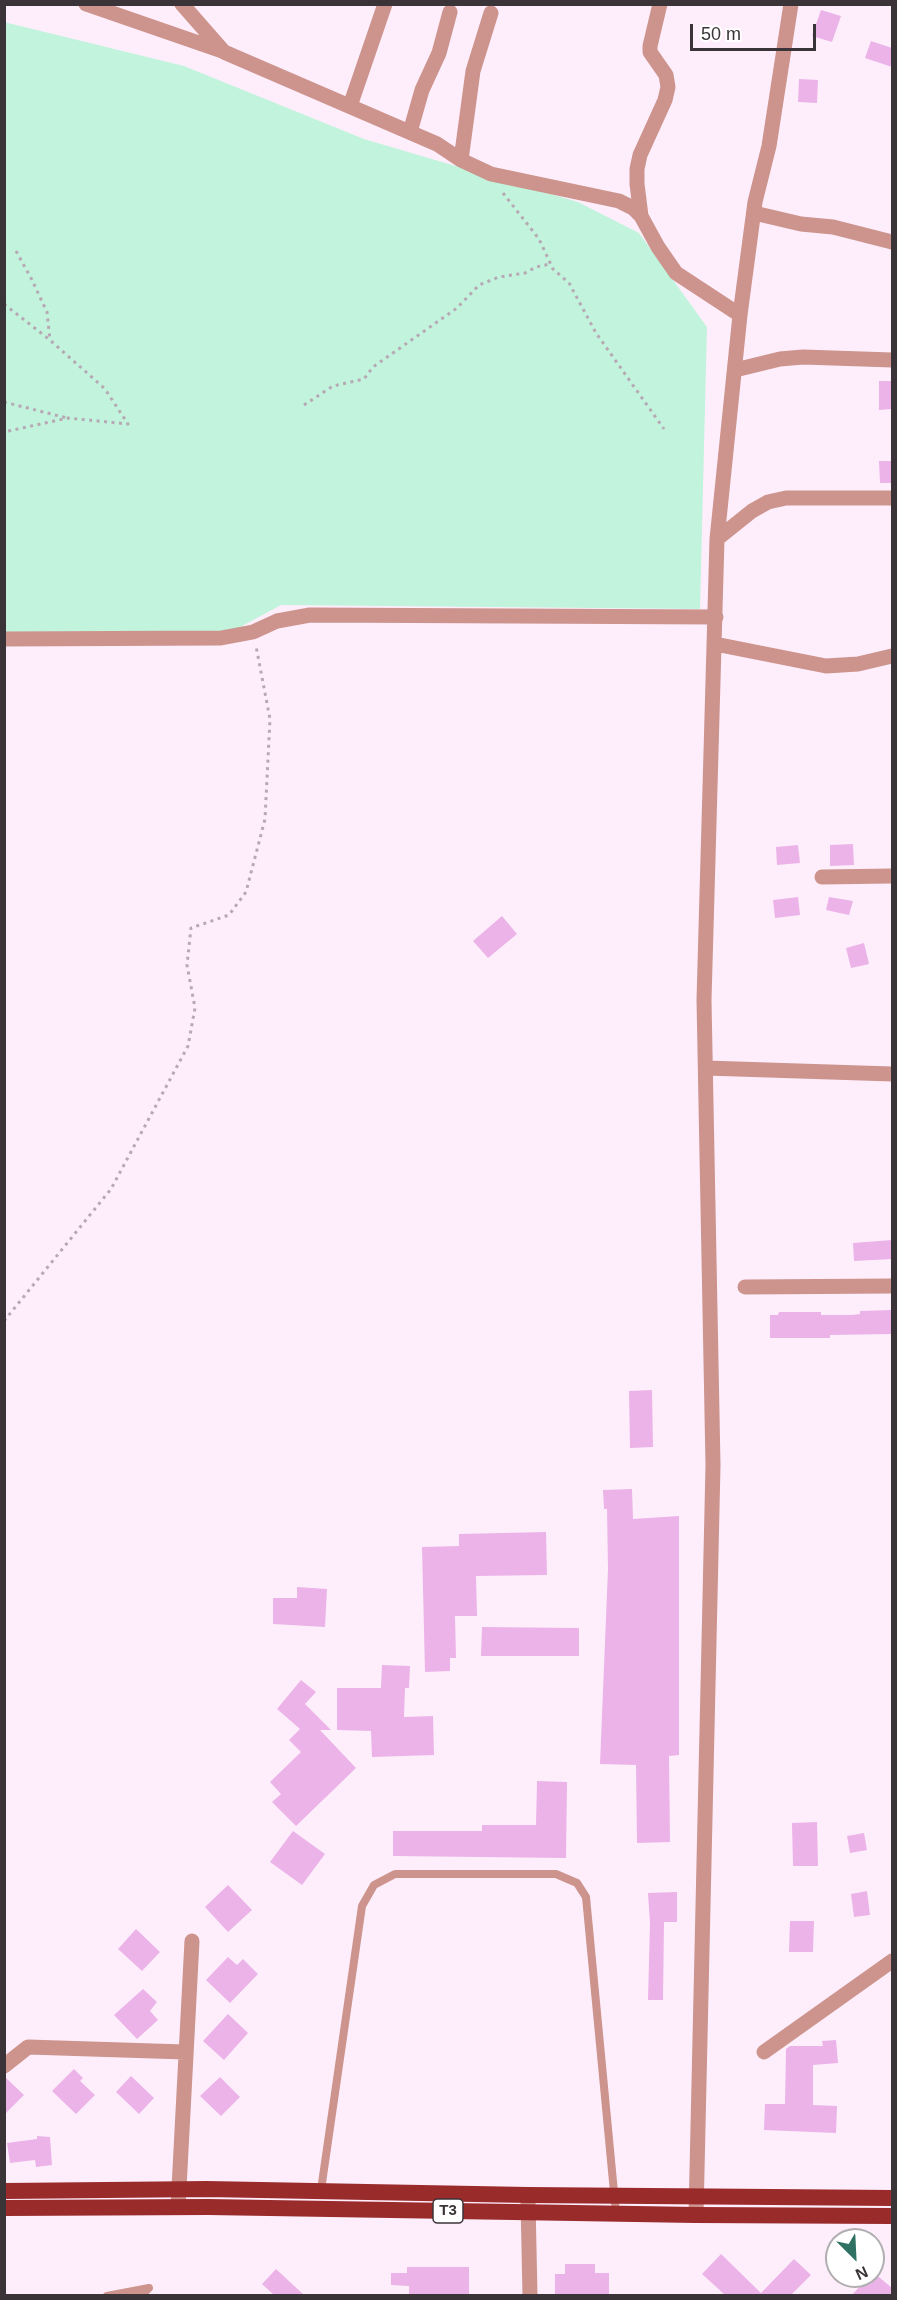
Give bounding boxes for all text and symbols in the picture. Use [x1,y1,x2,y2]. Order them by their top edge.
scale bar [693,12,819,50]
text: 50 m [701,24,741,44]
road number: T3 [433,2199,463,2223]
north arrow [825,2228,885,2288]
text: N [853,2263,870,2283]

